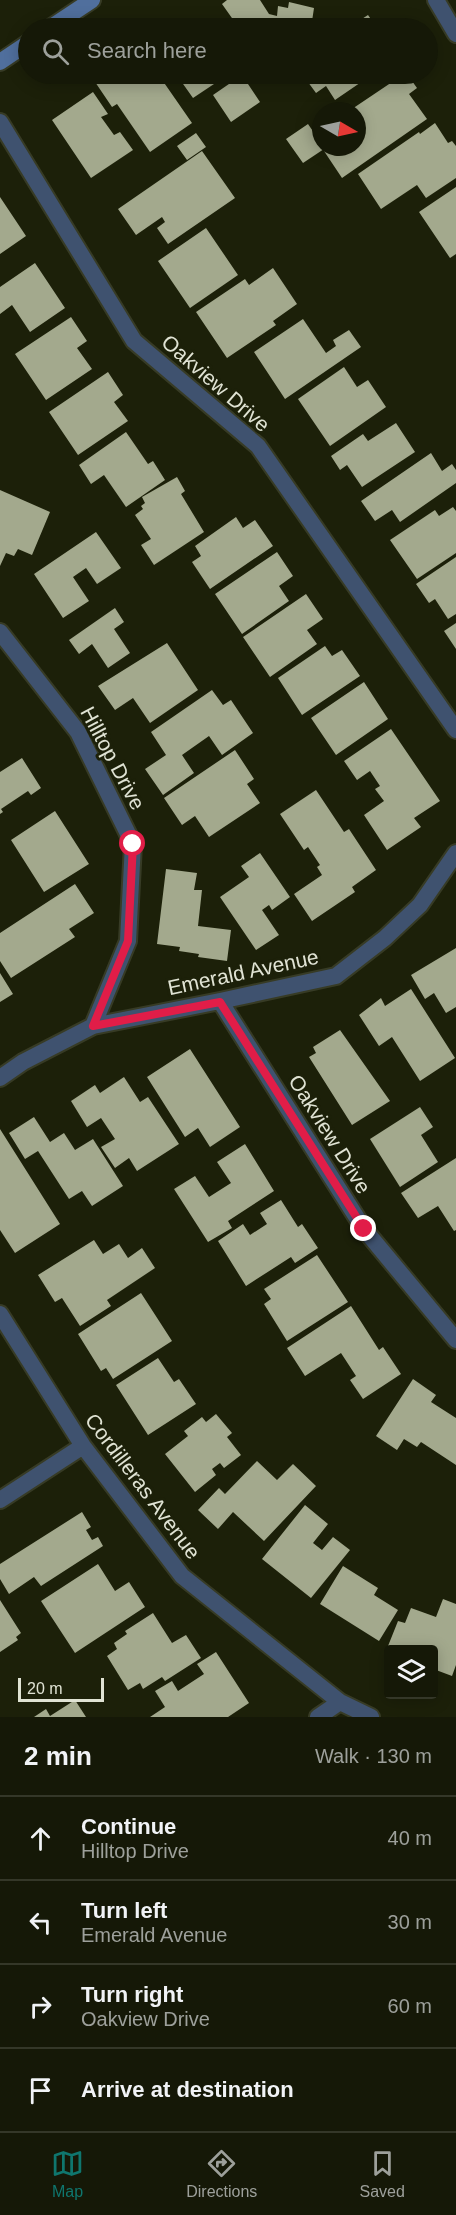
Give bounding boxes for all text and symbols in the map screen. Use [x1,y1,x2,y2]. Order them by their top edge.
search box [18,18,438,84]
icon: search [39,35,72,68]
text: Search here [87,38,207,63]
north arrow [312,102,366,156]
street label: Oakview Drive [157,330,275,436]
street label: Hilltop Drive [76,703,150,813]
route start [119,830,145,856]
street label: Emerald Avenue [165,945,321,999]
street label: Oakview Drive [284,1071,376,1197]
route end [350,1215,376,1241]
street label: Cordilleras Avenue [81,1409,205,1563]
map controls [384,1645,438,1699]
button: layers [384,1645,438,1699]
scale bar [18,1675,104,1702]
text: 20 m [27,1680,63,1697]
text: 2 min [24,1741,92,1771]
text: Walk · 130 m [315,1745,432,1767]
text: Continue [81,1814,176,1839]
icon: ahead [24,1822,57,1855]
text: 40 m [388,1827,432,1849]
text: Hilltop Drive [81,1840,189,1862]
text: Turn left [81,1898,167,1923]
icon: left [24,1906,57,1939]
text: 30 m [388,1911,432,1933]
text: Emerald Avenue [81,1924,227,1946]
text: Turn right [81,1982,183,2007]
icon: right [24,1990,57,2023]
text: 60 m [388,1995,432,2017]
text: Oakview Drive [81,2008,210,2030]
icon: arrive [24,2074,57,2107]
text: Arrive at destination [81,2077,294,2102]
tab: Map [51,2147,84,2201]
tab: Directions [186,2147,257,2201]
tab: Saved [360,2147,405,2201]

